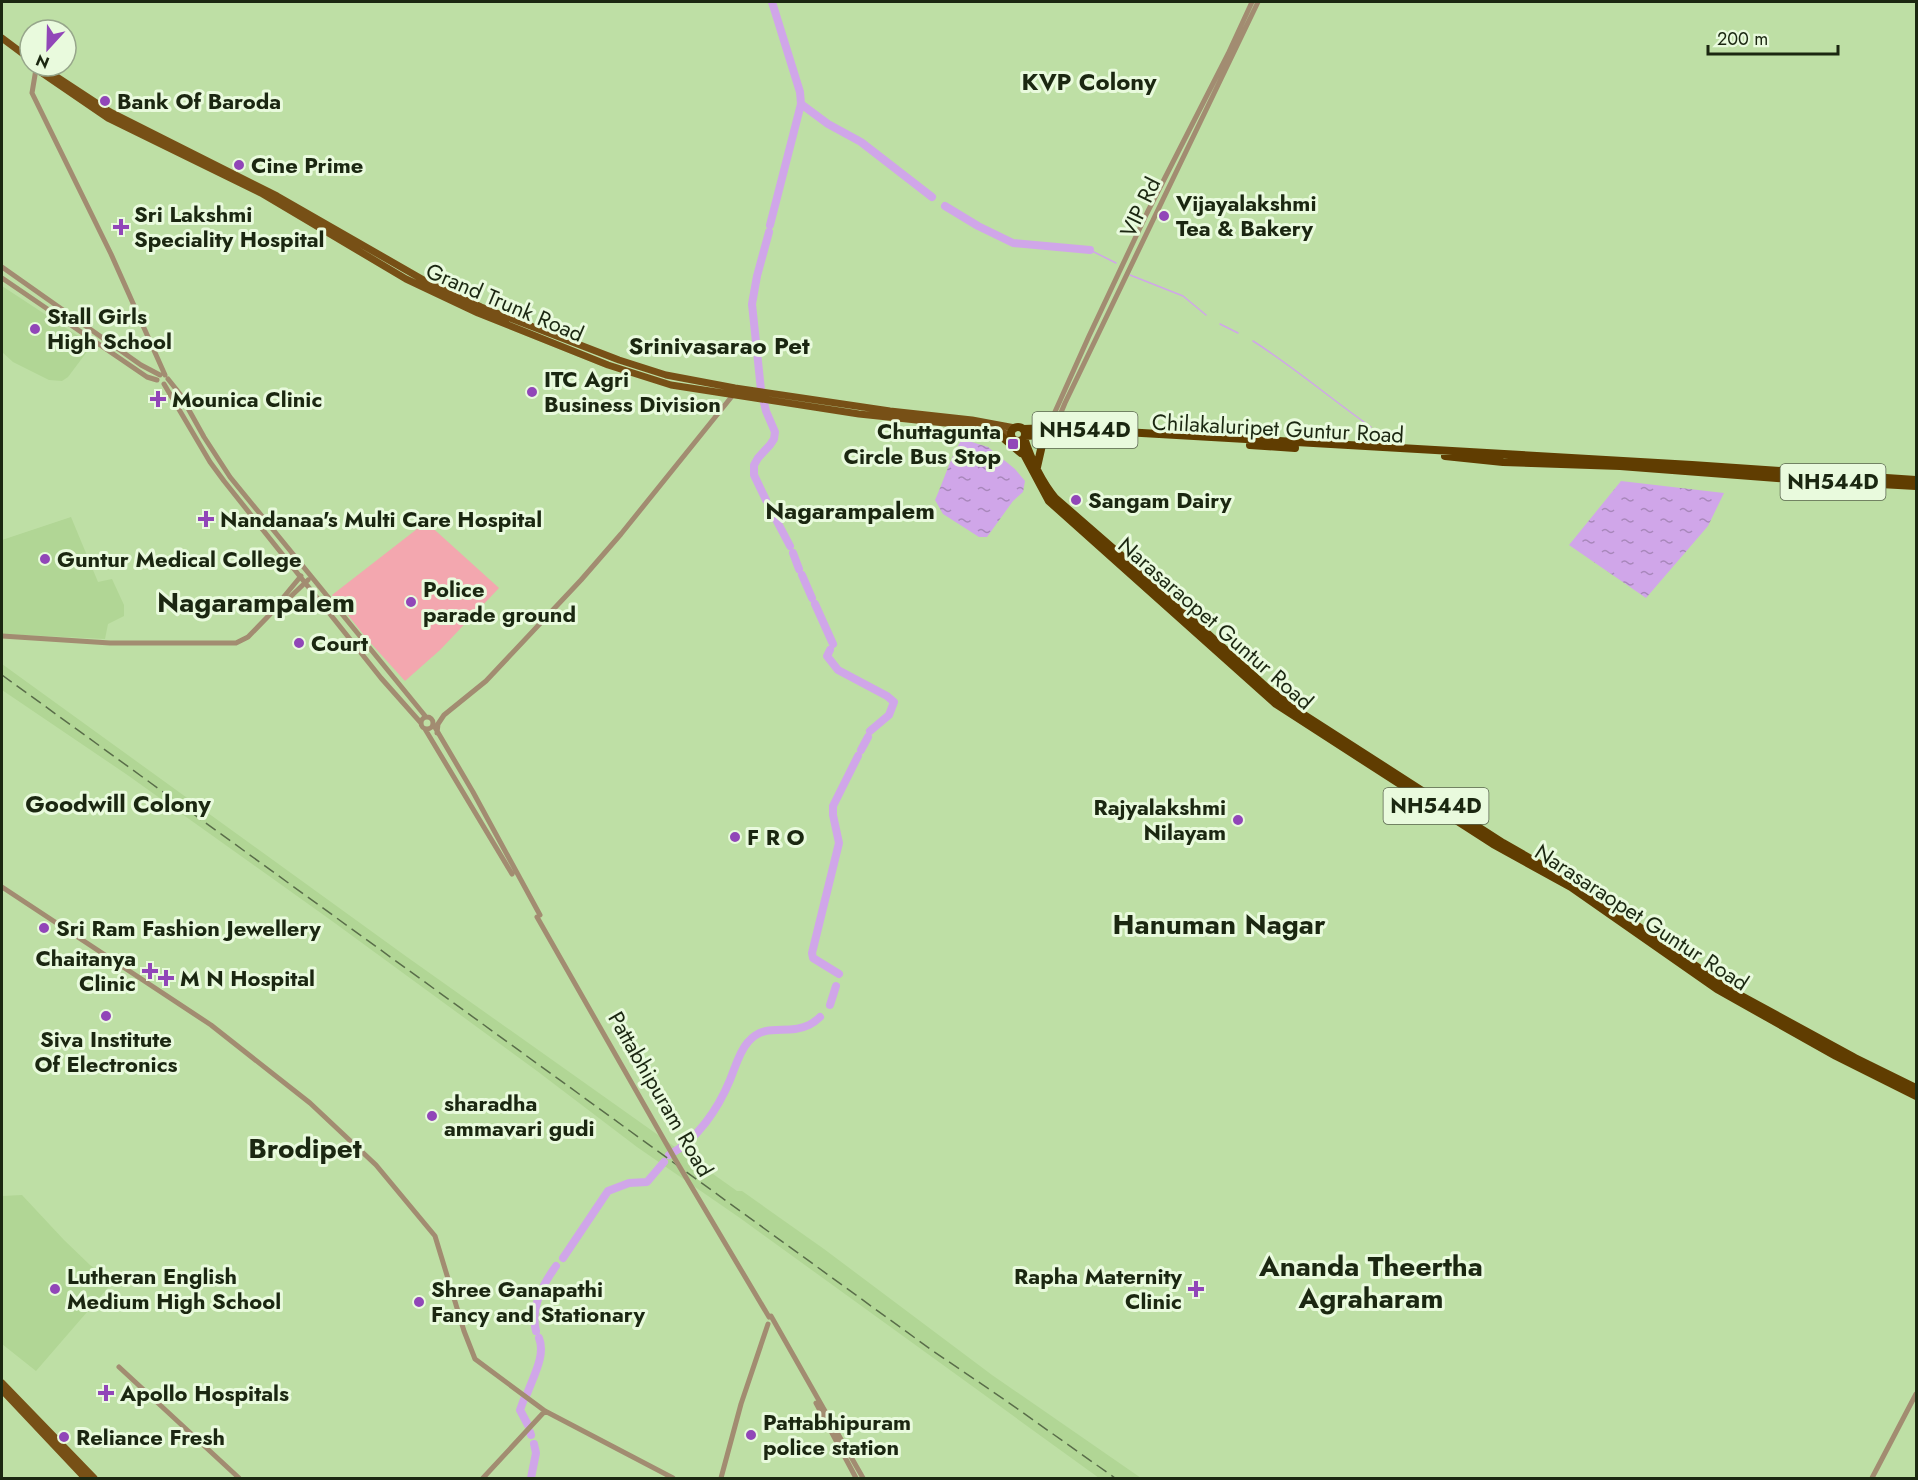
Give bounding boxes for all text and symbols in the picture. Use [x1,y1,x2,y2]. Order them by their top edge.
north arrow [18,18,78,78]
scale bar [1708,18,1838,56]
text: 200 m [1717,26,1768,52]
text: N [32,48,53,74]
district label: KVP Colony [1021,64,1157,99]
place label: Bank Of Baroda [117,85,281,117]
marker: Bank Of Baroda [98,94,112,108]
place label: Cine Prime [251,149,363,181]
marker: Cine Prime [232,158,246,172]
street label: VIP Rd [1112,171,1168,243]
place label: Vijayalakshmi Tea & Bakery [1175,187,1316,244]
place label: Sri Lakshmi Speciality Hospital [134,198,325,255]
marker: Vijayalakshmi Tea & Bakery [1157,209,1171,223]
marker: Sri Lakshmi Speciality Hospital [112,218,130,236]
street label: Grand Trunk Road [421,254,589,350]
place label: Stall Girls High School [47,300,172,357]
marker: Stall Girls High School [28,322,42,336]
district label: Srinivasarao Pet [628,328,810,363]
place label: ITC Agri Business Division [544,363,721,420]
place label: Mounica Clinic [172,383,322,415]
marker: ITC Agri Business Division [525,385,539,399]
marker: Mounica Clinic [149,390,167,408]
street label: Chilakaluripet Guntur Road [1151,405,1405,451]
road number: NH544D [1032,412,1138,448]
place label: Chuttagunta Circle Bus Stop [844,415,1001,472]
marker: Chuttagunta Circle Bus Stop [1006,437,1020,451]
road number: NH544D [1780,464,1886,500]
place label: Sangam Dairy [1088,484,1232,516]
district label: Nagarampalem [765,493,935,528]
marker: Sangam Dairy [1069,493,1083,507]
place label: Nandanaa's Multi Care Hospital [220,503,542,535]
marker: Nandanaa's Multi Care Hospital [197,510,215,528]
street label: Narasaraopet Guntur Road [1111,529,1321,717]
place label: Guntur Medical College [57,543,302,575]
marker: Guntur Medical College [38,552,52,566]
place label: Police parade ground [423,573,576,630]
district label: Nagarampalem [157,582,355,623]
marker: Police parade ground [404,595,418,609]
place label: Court [311,627,368,659]
marker: Court [292,636,306,650]
district label: Goodwill Colony [25,786,211,821]
road number: NH544D [1384,788,1488,824]
place label: Rajyalakshmi Nilayam [1093,791,1226,848]
marker: Rajyalakshmi Nilayam [1231,813,1245,827]
place label: F R O [747,821,805,853]
marker: F R O [728,830,742,844]
street label: Narasaraopet Guntur Road [1529,836,1755,998]
district label: Hanuman Nagar [1113,904,1326,945]
place label: Sri Ram Fashion Jewellery [56,912,321,944]
marker: Sri Ram Fashion Jewellery [37,921,51,935]
place label: Chaitanya Clinic [35,942,136,999]
marker: Chaitanya Clinic [141,962,159,980]
place label: M N Hospital [180,962,315,994]
marker: M N Hospital [157,969,175,987]
street label: Pattabhipuram Road [601,1005,721,1183]
marker: Siva Institute Of Electronics [99,1009,113,1023]
place label: Siva Institute Of Electronics [34,1023,178,1080]
place label: sharadha ammavari gudi [444,1087,595,1144]
marker: sharadha ammavari gudi [425,1109,439,1123]
district label: Brodipet [248,1128,362,1169]
district label: Ananda Theertha Agraharam [1258,1246,1483,1319]
place label: Lutheran English Medium High School [67,1260,281,1317]
place label: Rapha Maternity Clinic [1014,1260,1183,1317]
place label: Shree Ganapathi Fancy and Stationary [431,1273,645,1330]
marker: Rapha Maternity Clinic [1187,1280,1205,1298]
marker: Lutheran English Medium High School [48,1282,62,1296]
marker: Shree Ganapathi Fancy and Stationary [412,1295,426,1309]
place label: Apollo Hospitals [119,1377,289,1409]
marker: Apollo Hospitals [97,1384,115,1402]
place label: Pattabhipuram police station [763,1406,911,1463]
place label: Reliance Fresh [76,1421,225,1453]
marker: Pattabhipuram police station [744,1428,758,1442]
marker: Reliance Fresh [57,1430,71,1444]

